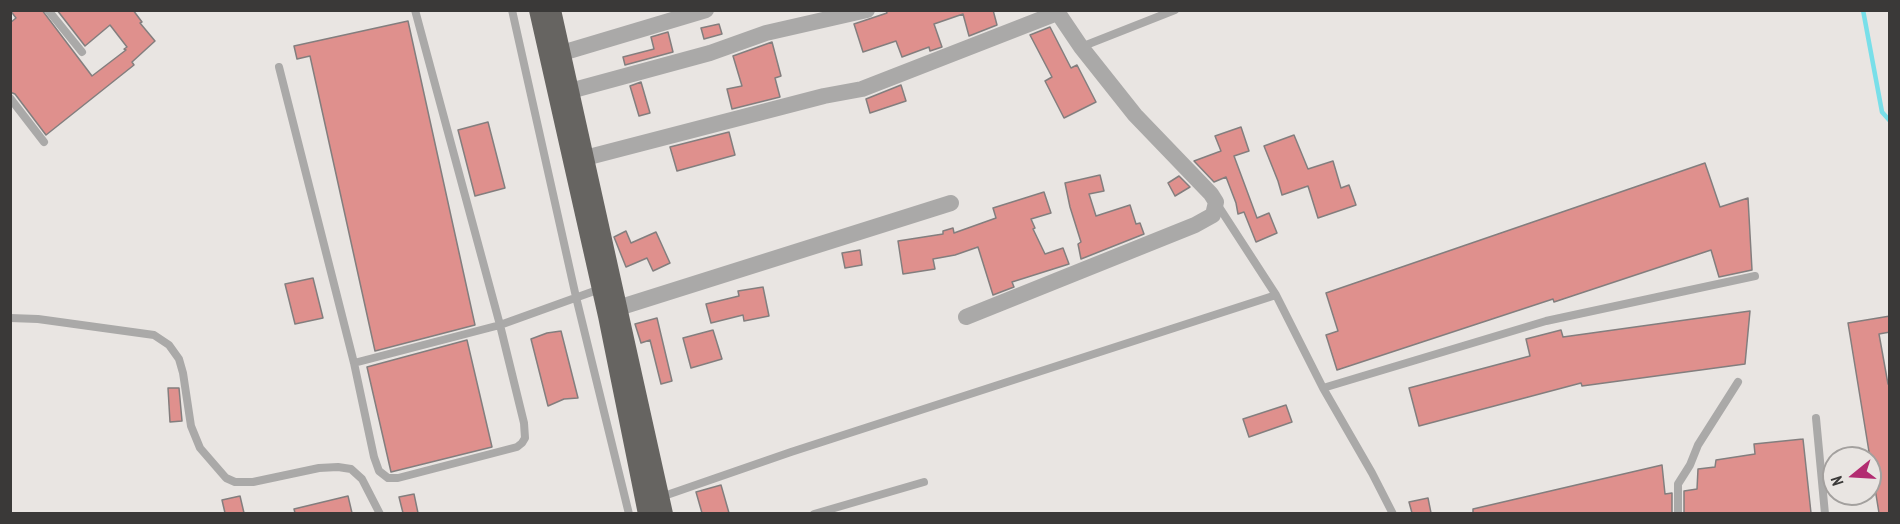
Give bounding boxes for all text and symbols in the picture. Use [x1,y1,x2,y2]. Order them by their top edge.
north arrow [1822,446,1882,506]
text: N [1826,474,1848,488]

